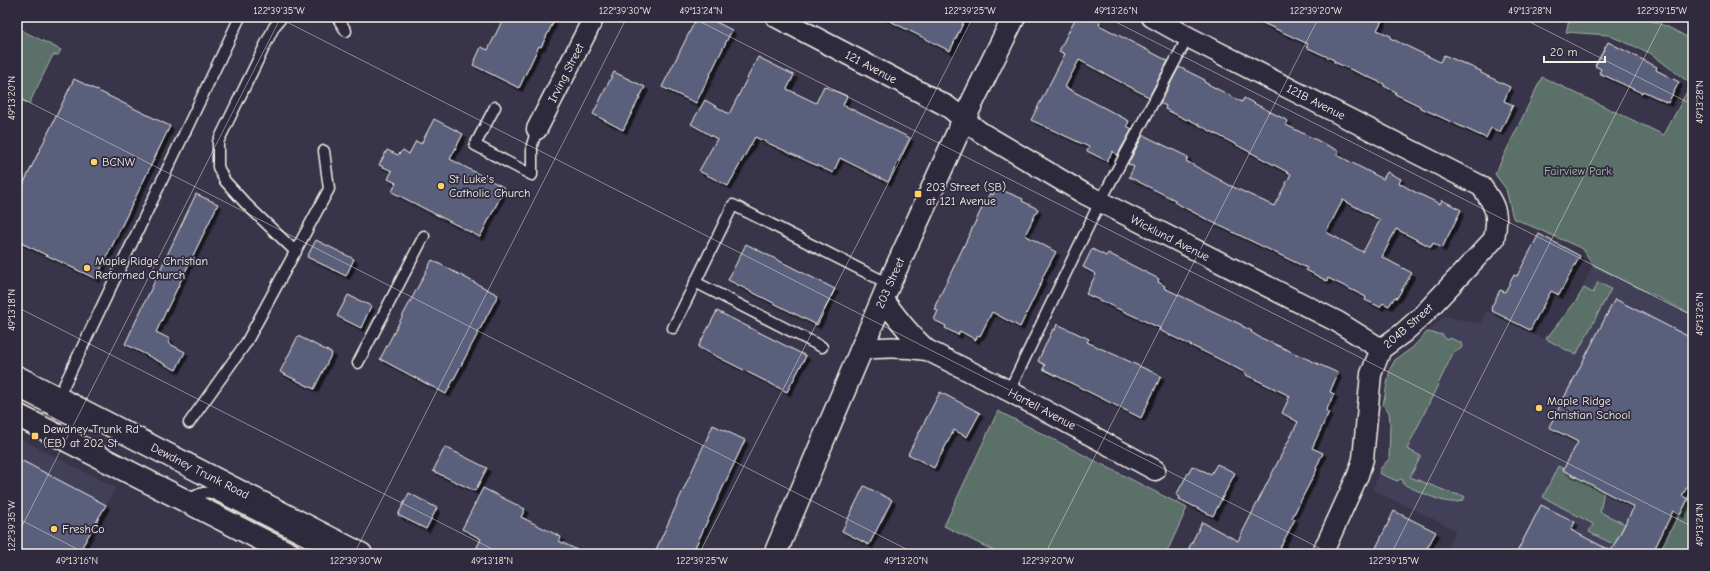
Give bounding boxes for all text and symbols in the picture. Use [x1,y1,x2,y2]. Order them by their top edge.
text: 122°39'35"W [253,5,305,17]
text: 122°39'30"W [599,5,651,17]
text: 49°13'24"N [680,5,722,17]
text: 122°39'25"W [944,5,996,17]
text: 49°13'26"N [1094,5,1138,17]
text: 122°39'20"W [1290,5,1342,17]
text: 49°13'28"N [1508,5,1552,17]
text: 122°39'15"W [1637,5,1687,17]
scale bar [1544,38,1605,64]
street label: Irving Street [545,41,587,105]
text: 20 m [1550,45,1578,59]
street label: 121 Avenue [843,48,899,86]
text: 49°13'20"N [6,76,18,120]
text: 49°13'28"N [1694,80,1706,124]
street label: 121B Avenue [1284,81,1348,123]
place label: BCNW [102,155,136,169]
marker: BCNW [89,157,99,167]
park label: Fairview Park [1544,164,1612,178]
place label: St Luke's Catholic Church [449,172,530,200]
place label: 203 Street (SB) at 121 Avenue [926,180,1006,208]
marker: St Luke's Catholic Church [436,181,446,191]
marker: 203 Street (SB) at 121 Avenue [913,189,923,199]
street label: Wicklund Avenue [1128,212,1212,264]
place label: Maple Ridge Christian Reformed Church [95,254,208,282]
street label: 203 Street [873,255,908,310]
marker: Maple Ridge Christian Reformed Church [82,263,92,273]
text: 49°13'18"N [6,289,18,331]
text: 49°13'26"N [1694,292,1706,336]
street label: 204B Street [1380,300,1436,351]
street label: Hartell Avenue [1006,385,1078,433]
place label: Maple Ridge Christian School [1547,394,1630,422]
marker: Maple Ridge Christian School [1534,403,1544,413]
place label: Dewdney Trunk Rd (EB) at 202 St [43,422,139,450]
marker: Dewdney Trunk Rd (EB) at 202 St [30,431,40,441]
street label: Dewdney Trunk Road [149,440,251,502]
text: 122°39'35"W [6,500,18,552]
text: 49°13'24"N [1694,504,1706,546]
place label: FreshCo [62,522,105,536]
marker: FreshCo [49,524,59,534]
text: 49°13'16"N [56,555,98,567]
text: 122°39'30"W [330,555,382,567]
text: 49°13'18"N [471,555,513,567]
text: 122°39'25"W [676,555,728,567]
text: 49°13'20"N [884,555,928,567]
text: 122°39'20"W [1022,555,1074,567]
text: 122°39'15"W [1369,555,1419,567]

